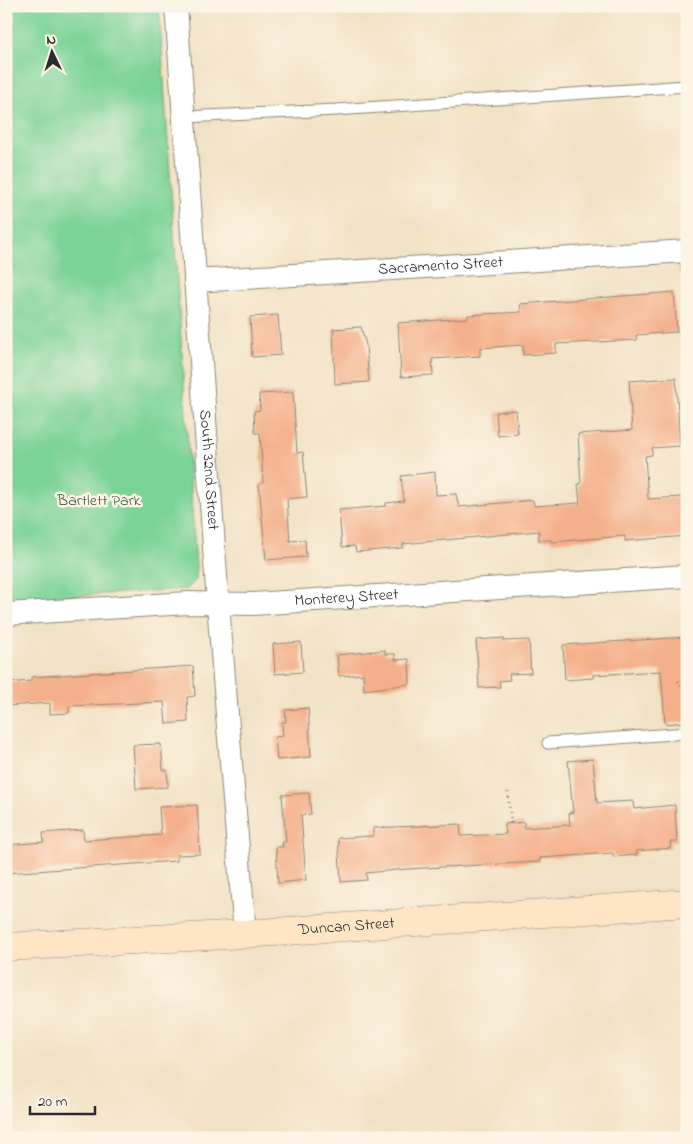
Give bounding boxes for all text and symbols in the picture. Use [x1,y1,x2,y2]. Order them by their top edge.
north arrow [28,28,78,78]
text: N [46,30,57,51]
street label: Sacramento Street [377,250,504,282]
street label: South 32nd Street [192,409,225,531]
park label: Bartlett Park [56,489,142,513]
street label: Monterey Street [294,583,400,613]
street label: Duncan Street [296,911,396,942]
scale bar [30,1084,95,1116]
text: 20 m [38,1091,68,1113]

